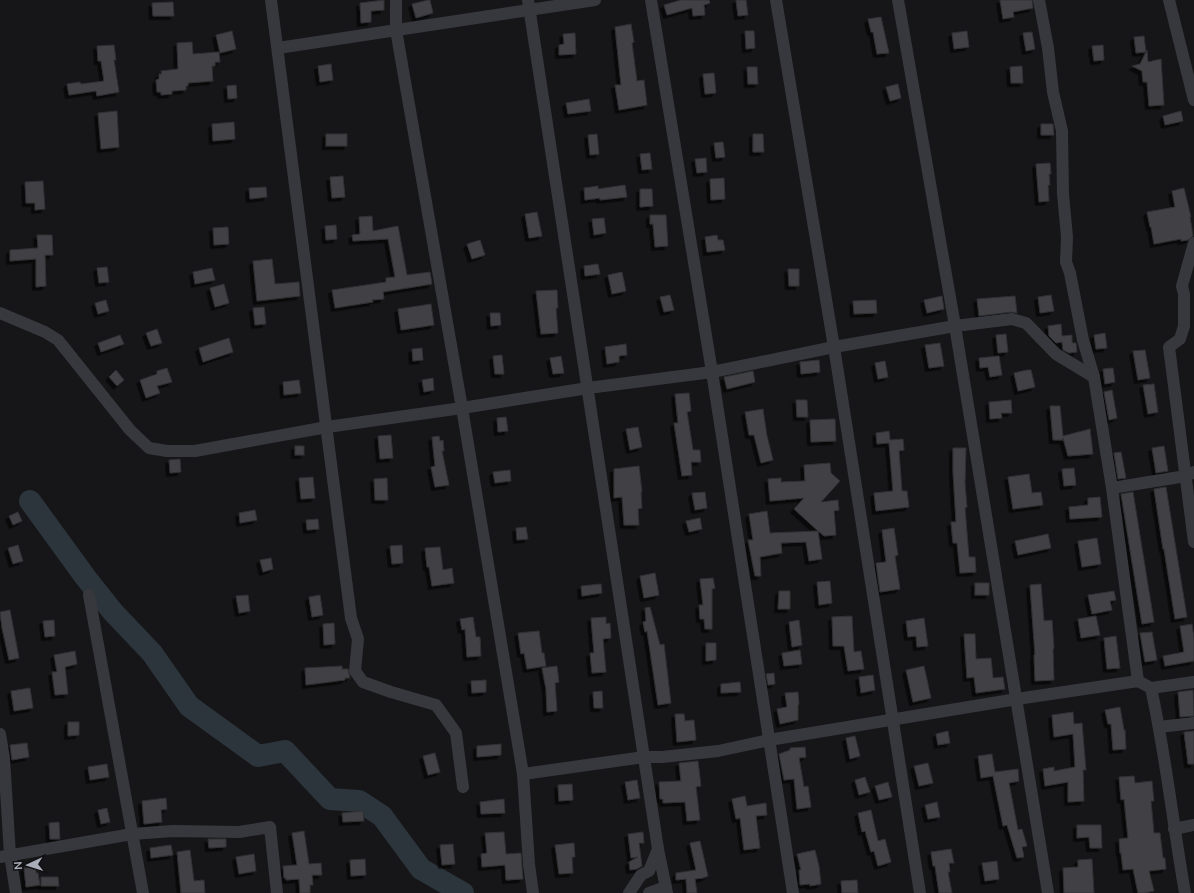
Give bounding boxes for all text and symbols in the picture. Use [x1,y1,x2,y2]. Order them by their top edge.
north arrow [8,845,48,885]
text: N [11,861,25,870]

